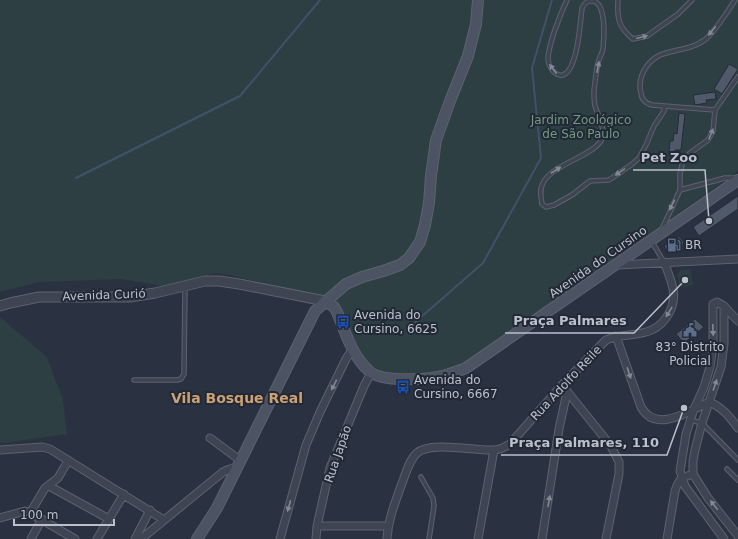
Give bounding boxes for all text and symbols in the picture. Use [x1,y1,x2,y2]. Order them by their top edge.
one-way arrow [708,26,716,37]
one-way arrow [635,33,648,39]
one-way arrow [595,61,601,74]
one-way arrow [549,64,557,75]
park label: Jardim Zoológico de São Paulo [530,113,631,141]
one-way arrow [707,128,714,140]
callout: Pet Zoo [633,145,705,170]
text: Pet Zoo [641,150,697,165]
one-way arrow [551,166,561,174]
one-way arrow [615,168,626,176]
one-way arrow [669,200,675,211]
street label: Avenida do Cursino [546,223,650,301]
fuel station icon: BR [666,237,682,253]
place label: BR [685,238,702,252]
street label: Avenida Curió [62,287,146,303]
one-way arrow [666,306,673,318]
place label: Avenida do Cursino, 6625 [354,308,438,336]
callout: Praça Palmares [505,308,634,333]
text: Praça Palmares [513,313,627,328]
bus stop icon: Avenida do Cursino, 6625 [335,314,351,330]
public building icon: 83° Distrito Policial [682,322,698,338]
one-way arrow [710,324,716,337]
place label: 83° Distrito Policial [656,340,724,368]
street label: Rua Adolfo Reile [528,343,604,423]
one-way arrow [626,368,632,380]
place label: Avenida do Cursino, 6667 [414,373,498,401]
one-way arrow [330,379,337,390]
bus stop icon: Avenida do Cursino, 6667 [395,379,411,395]
one-way arrow [712,379,718,391]
district label: Vila Bosque Real [171,390,303,406]
street label: Rua Japão [322,423,354,485]
callout: Praça Palmares, 110 [501,430,667,455]
text: Praça Palmares, 110 [509,435,659,450]
one-way arrow [546,494,552,507]
one-way arrow [286,500,292,512]
one-way arrow [710,500,718,511]
scale bar [14,501,114,527]
text: 100 m [20,508,58,522]

